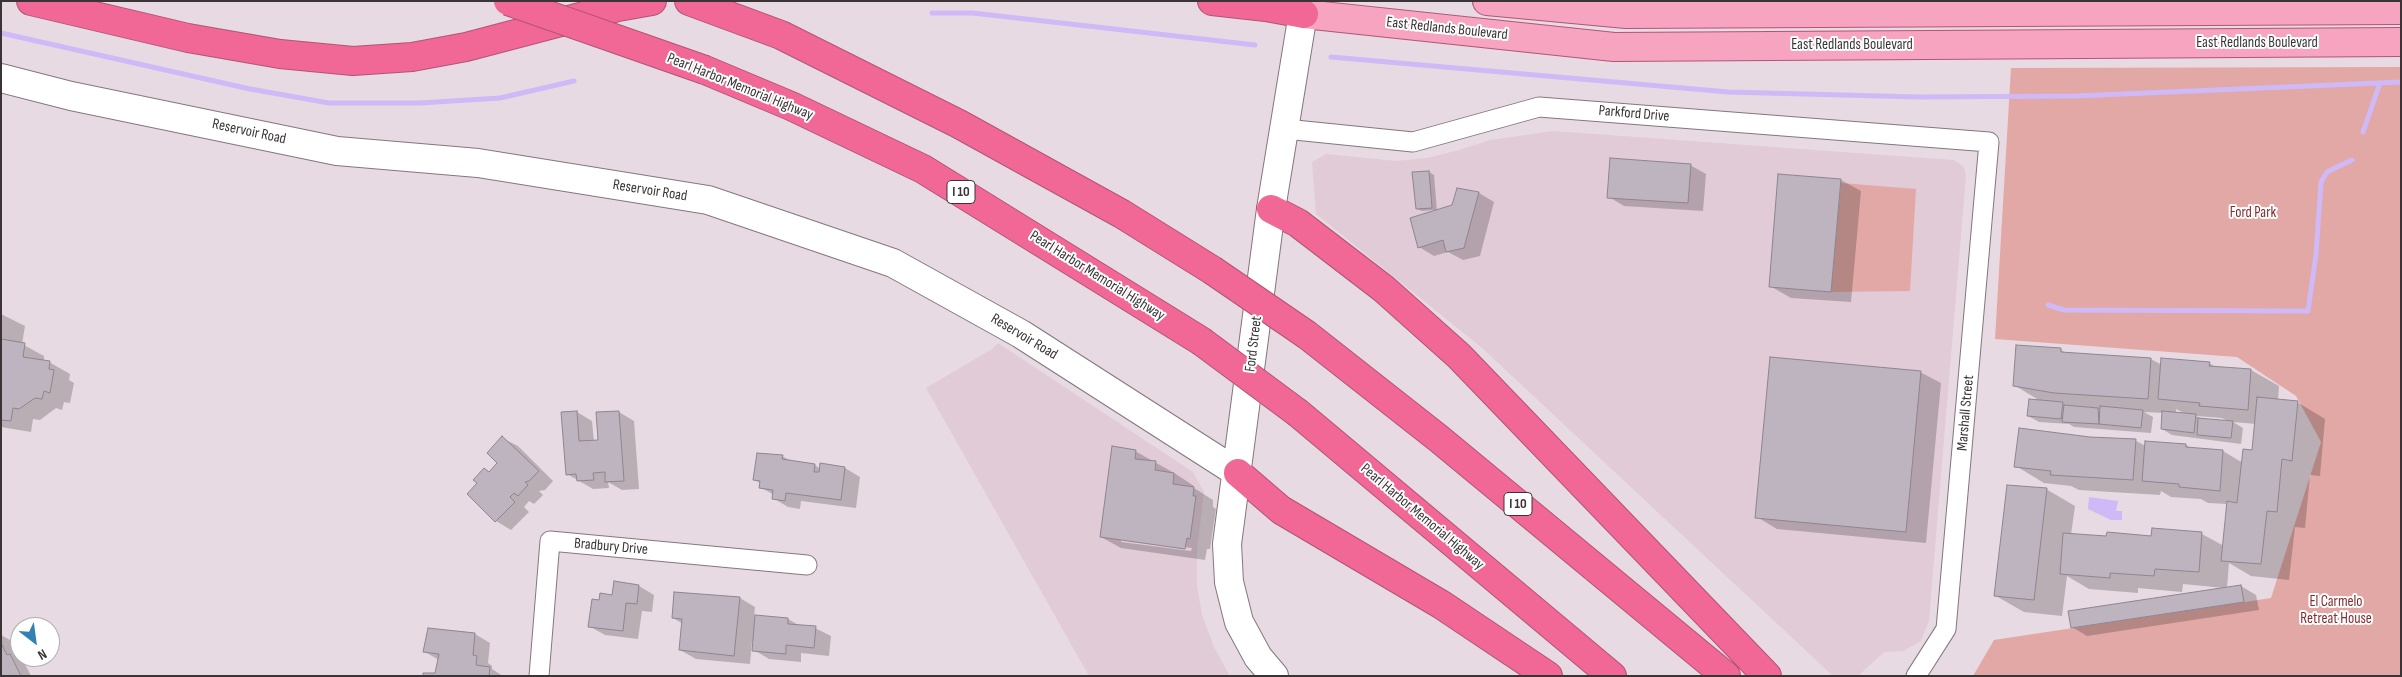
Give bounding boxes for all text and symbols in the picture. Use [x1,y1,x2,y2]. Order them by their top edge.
street label: East Redlands Boulevard [1386,14,1508,44]
street label: East Redlands Boulevard [2196,34,2318,52]
street label: East Redlands Boulevard [1791,36,1913,54]
street label: Pearl Harbor Memorial Highway [664,49,816,125]
street label: Parkford Drive [1598,102,1670,126]
street label: Reservoir Road [210,115,288,149]
street label: Reservoir Road [612,176,688,206]
road number: I 10 [947,180,975,203]
park label: Ford Park [2230,204,2276,222]
street label: Pearl Harbor Memorial Highway [1026,227,1168,325]
street label: Reservoir Road [987,310,1061,364]
street label: Ford Street [1242,315,1266,373]
street label: Marshall Street [1954,374,1978,452]
street label: Pearl Harbor Memorial Highway [1357,460,1487,574]
road number: I 10 [1504,492,1532,516]
street label: Bradbury Drive [573,535,649,559]
park label: El Carmelo Retreat House [2300,593,2372,628]
north arrow [10,617,60,667]
text: N [35,645,50,664]

